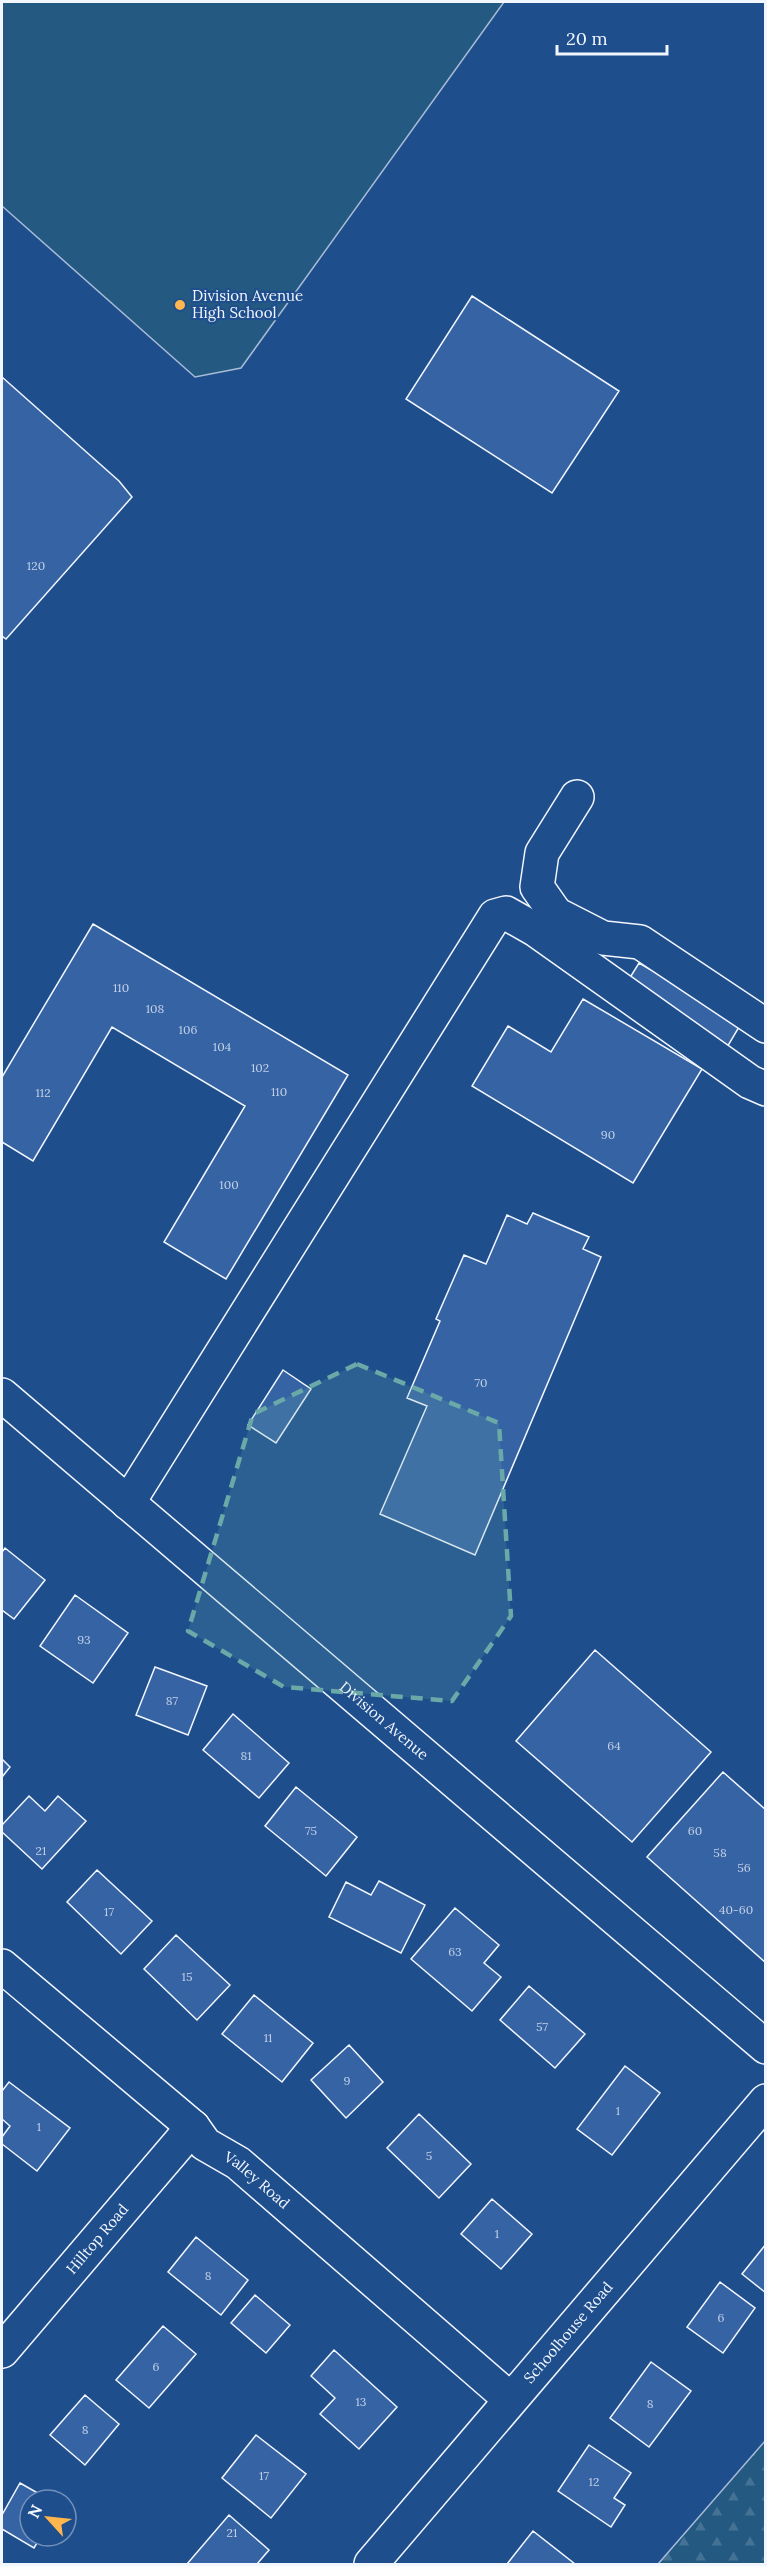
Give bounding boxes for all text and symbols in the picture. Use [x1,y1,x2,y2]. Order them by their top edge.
scale bar [557,18,666,56]
text: 20 m [566,27,608,50]
place label: Division Avenue High School [192,286,303,322]
marker: Division Avenue High School [173,298,187,312]
house number: 120 [27,558,45,573]
house number: 110 [113,980,129,995]
house number: 108 [146,1001,165,1016]
house number: 106 [179,1022,197,1037]
house number: 104 [213,1039,232,1054]
house number: 102 [251,1060,269,1075]
house number: 110 [271,1084,287,1099]
house number: 112 [35,1085,51,1100]
house number: 90 [601,1127,615,1142]
house number: 100 [219,1177,239,1192]
house number: 70 [475,1375,487,1390]
house number: 93 [77,1632,91,1647]
street label: Division Avenue [336,1677,433,1764]
house number: 87 [166,1693,179,1708]
house number: 64 [607,1738,621,1753]
house number: 81 [240,1748,252,1763]
house number: 75 [305,1823,317,1838]
house number: 60 [688,1823,702,1838]
house number: 21 [36,1843,46,1858]
house number: 58 [713,1845,727,1860]
house number: 56 [737,1860,751,1875]
house number: 40-60 [719,1902,753,1917]
house number: 17 [104,1904,114,1919]
house number: 63 [448,1944,462,1959]
house number: 15 [182,1969,192,1984]
house number: 57 [536,2019,549,2034]
house number: 11 [264,2030,272,2045]
house number: 9 [344,2073,351,2088]
house number: 1 [616,2103,620,2118]
house number: 1 [37,2119,41,2134]
street label: Valley Road [220,2146,294,2213]
house number: 5 [426,2148,432,2163]
street label: Hilltop Road [62,2200,132,2278]
house number: 1 [495,2226,499,2241]
house number: 8 [205,2268,212,2283]
street label: Schoolhouse Road [519,2278,617,2387]
house number: 6 [718,2310,725,2325]
house number: 6 [153,2359,160,2374]
house number: 13 [355,2394,367,2409]
house number: 8 [647,2396,654,2411]
house number: 8 [82,2422,89,2437]
house number: 17 [259,2468,269,2483]
house number: 12 [589,2474,599,2489]
north arrow [18,2488,78,2548]
text: N [23,2501,46,2521]
house number: 21 [227,2525,237,2540]

